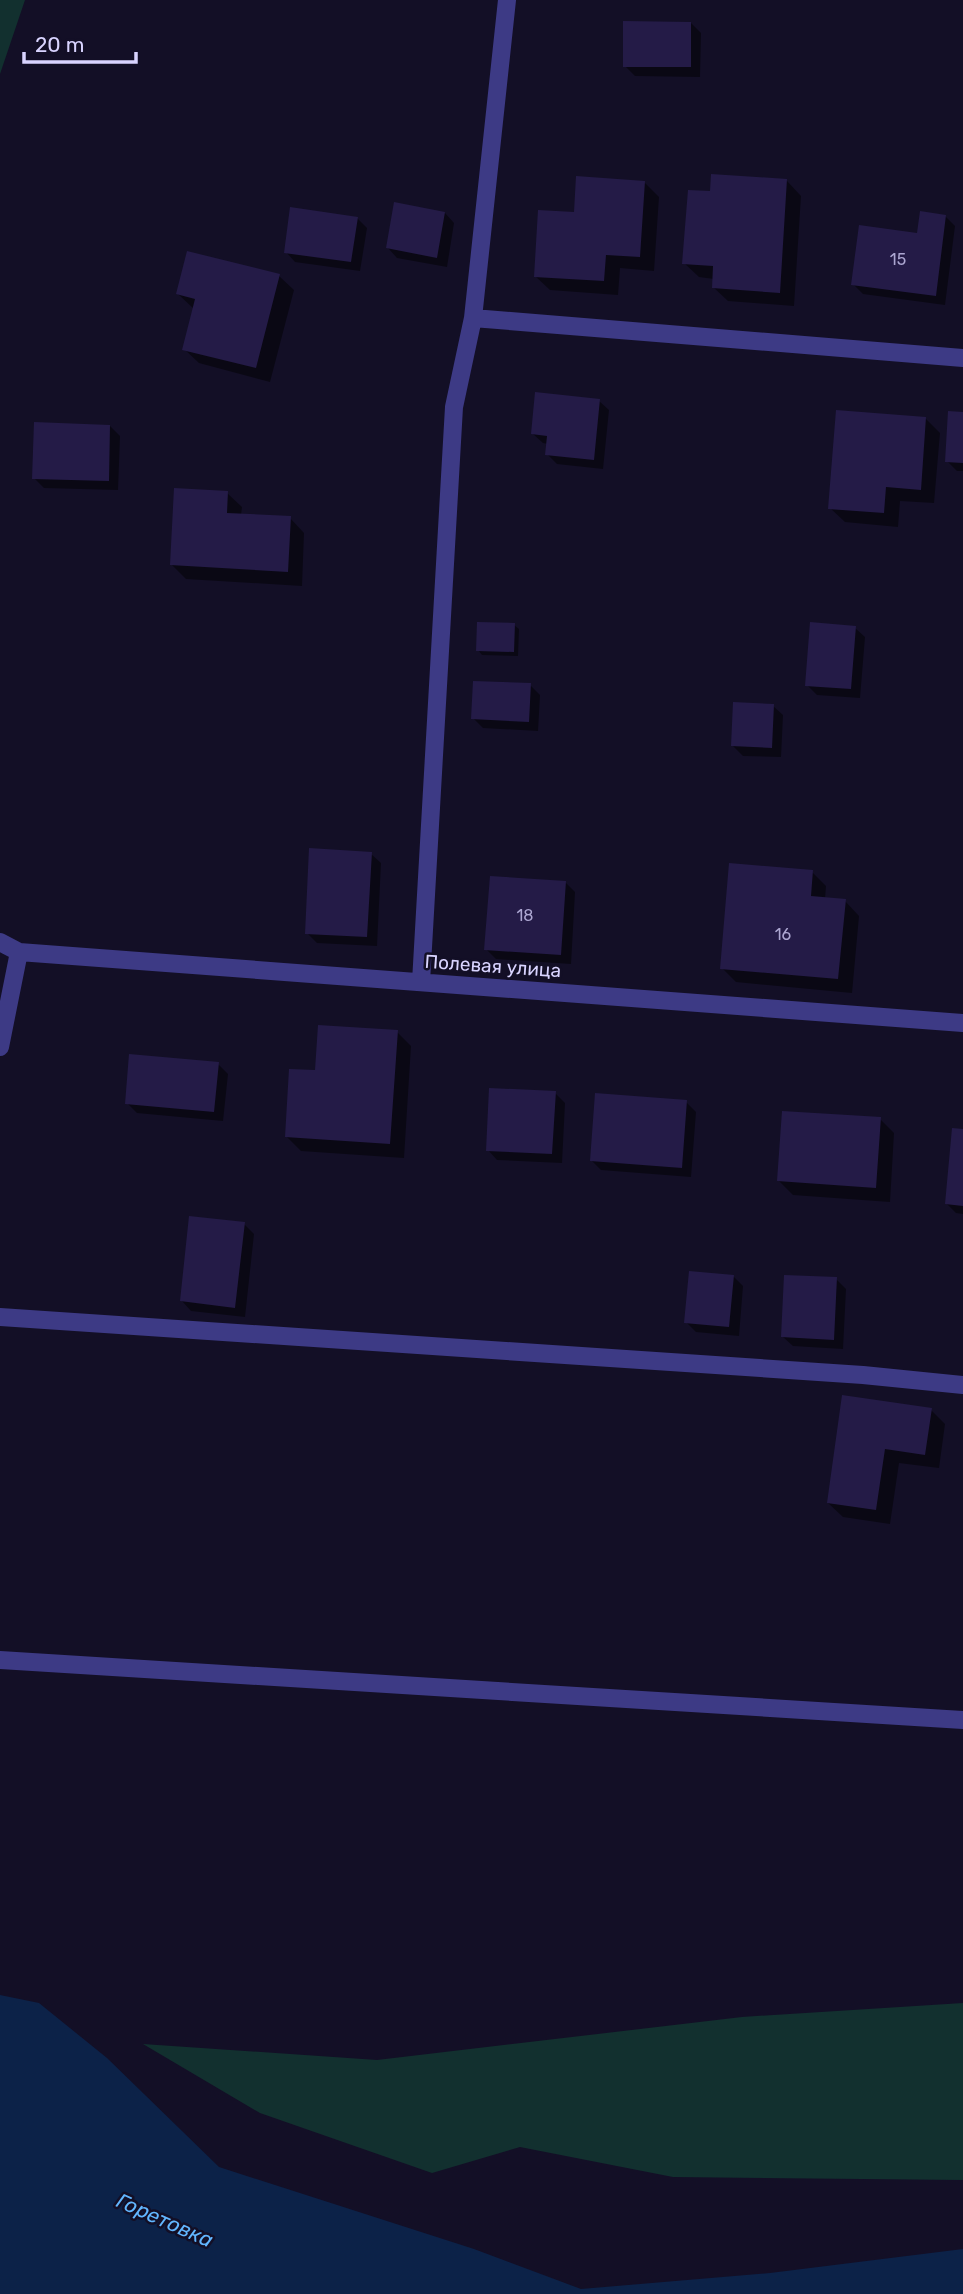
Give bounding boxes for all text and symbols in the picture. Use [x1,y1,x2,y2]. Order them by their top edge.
scale bar [24,21,136,65]
text: 20 m [35,32,84,57]
house number: 15 [890,250,906,269]
house number: 18 [516,906,534,925]
house number: 16 [775,925,792,944]
street label: Полевая улица [424,950,562,982]
water label: Горетовка [113,2188,217,2252]

